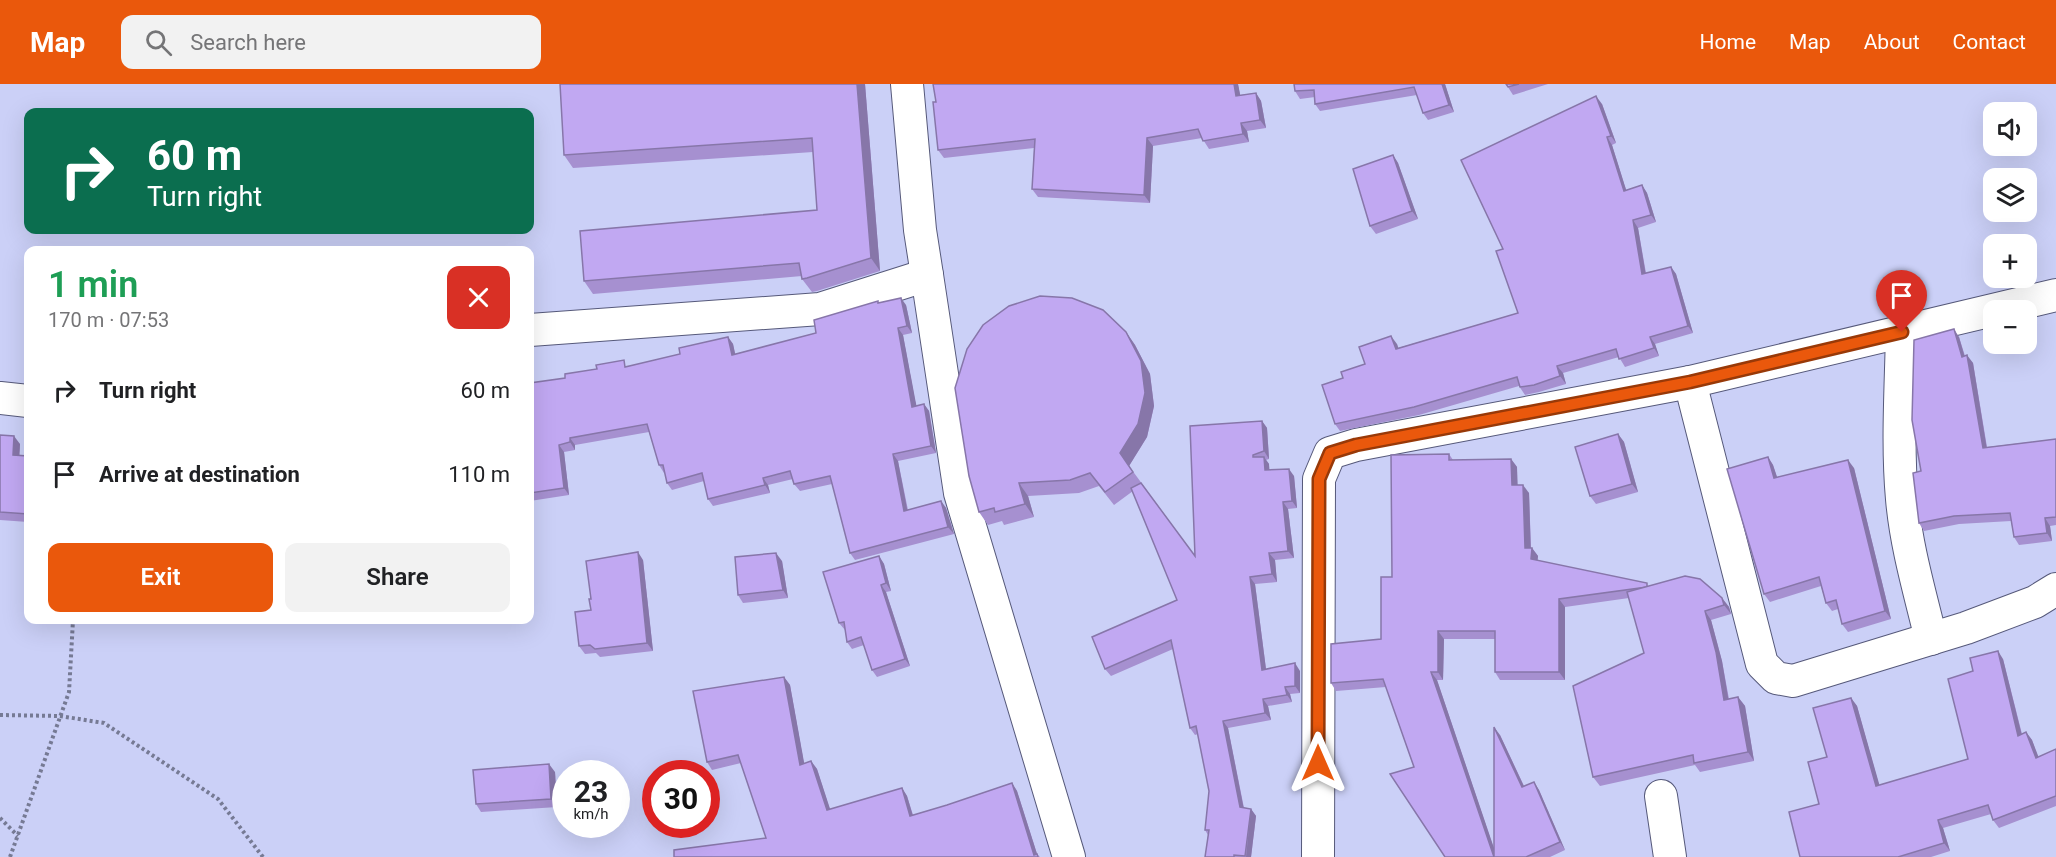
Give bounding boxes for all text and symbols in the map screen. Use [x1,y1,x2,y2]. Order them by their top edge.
search box [121,15,541,69]
text: Map [30,26,85,59]
icon: search [142,26,175,59]
text: Search here [190,30,306,55]
text: Home [1700,30,1756,54]
text: Map [1789,30,1831,54]
text: About [1864,30,1920,54]
text: Contact [1953,30,2026,54]
map controls [1983,102,2037,354]
button: sound [1983,102,2037,156]
text: 60 m [147,131,242,180]
icon: right [48,132,126,210]
button: layers [1983,168,2037,222]
text: Turn right [147,181,262,213]
button: + [1983,234,2037,288]
text: 1 min [48,264,138,306]
button: close [447,266,510,329]
pin [1876,270,1927,332]
icon: arrive [1885,279,1918,312]
button: − [1983,300,2037,354]
text: 170 m · 07:53 [48,308,169,332]
icon: right [48,374,81,407]
text: Turn right [99,378,196,403]
text: 60 m [461,378,510,403]
icon: arrive [48,458,81,491]
text: Arrive at destination [99,462,300,487]
text: 110 m [448,462,510,487]
button: Exit [48,543,273,612]
button: Share [285,543,510,612]
position arrow [1286,731,1350,795]
speed limit sign: 30 [642,760,720,838]
text: 23 [574,774,608,809]
text: km/h [573,805,609,823]

